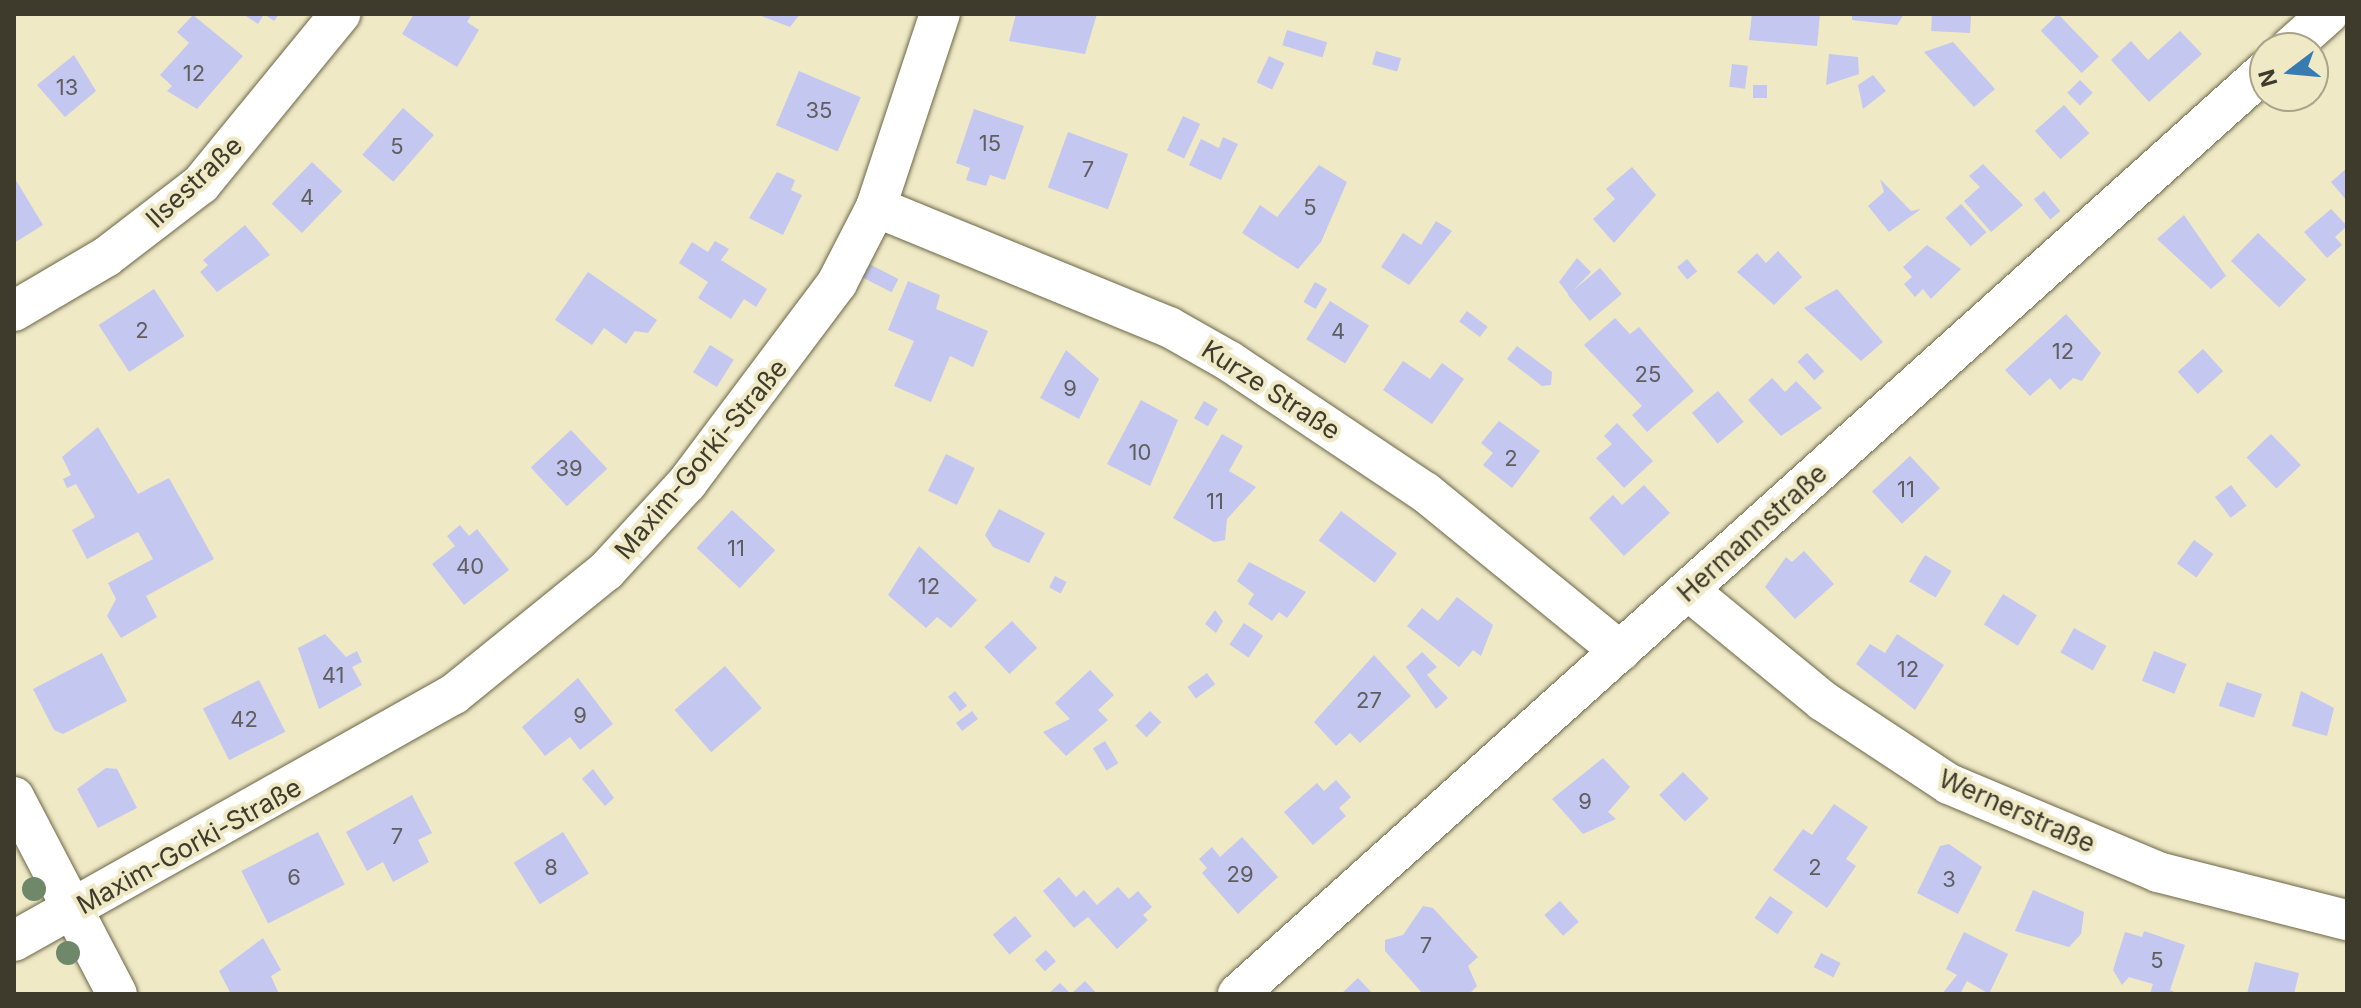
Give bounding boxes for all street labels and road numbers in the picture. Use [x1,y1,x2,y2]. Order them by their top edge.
street label: Ilsestraße [139,130,249,234]
street label: Kurze Straße [1196,334,1346,446]
street label: Maxim-Gorki-Straße [608,353,794,565]
street label: Hermannstraße [1671,458,1833,608]
street label: Wernerstraße [1934,763,2100,859]
street label: Maxim-Gorki-Straße [71,771,307,921]

